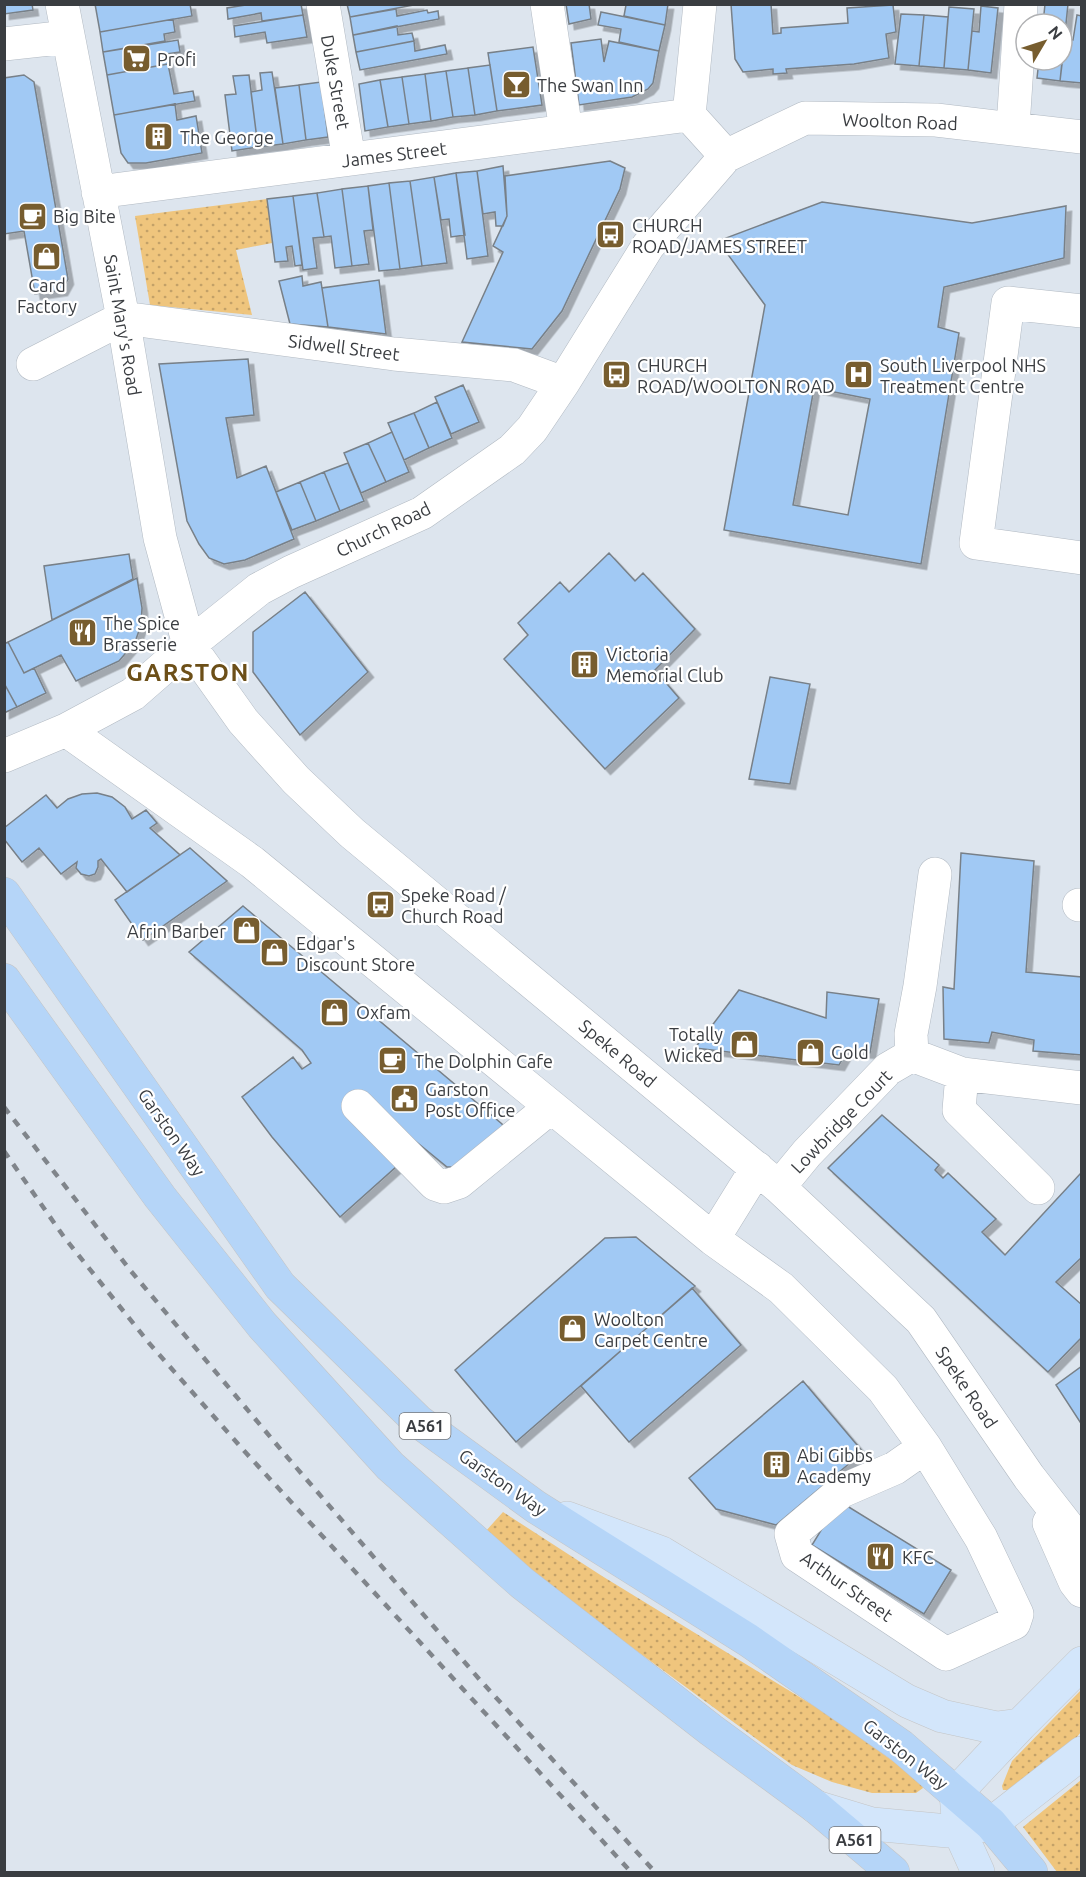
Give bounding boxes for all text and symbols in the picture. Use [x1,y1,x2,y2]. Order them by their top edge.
north arrow [1014,12,1074,72]
text: N [1045,22,1066,43]
street label: Duke Street [318,33,354,131]
supermarket icon: Profi [120,43,152,75]
place label: Profi [157,49,196,69]
bar icon: The Swan Inn [500,69,532,101]
place label: The Swan Inn [537,75,644,95]
street label: Woolton Road [842,109,958,133]
building icon: The George [143,121,175,153]
place label: The George [180,127,274,147]
street label: James Street [340,138,448,170]
cafe icon: Big Bite [16,200,48,232]
place label: Big Bite [53,206,116,226]
place label: CHURCH ROAD/JAMES STREET [632,215,807,256]
bus stop icon: CHURCH ROAD/JAMES STREET [595,219,627,251]
shop icon: Card Factory [31,240,63,272]
street label: Saint Mary's Road [101,253,145,397]
place label: Card Factory [17,275,77,316]
street label: Sidwell Street [287,330,401,364]
place label: CHURCH ROAD/WOOLTON ROAD [637,355,835,396]
place label: South Liverpool NHS Treatment Centre [880,355,1046,396]
bus stop icon: CHURCH ROAD/WOOLTON ROAD [600,359,632,391]
hospital icon: South Liverpool NHS Treatment Centre [843,359,875,391]
street label: Church Road [332,498,434,560]
place label: The Spice Brasserie [103,613,180,654]
restaurant icon: The Spice Brasserie [66,617,98,649]
place label: Victoria Memorial Club [606,644,724,685]
building icon: Victoria Memorial Club [569,648,601,680]
district label: GARSTON [126,659,250,686]
place label: Speke Road / Church Road [401,885,507,926]
bus stop icon: Speke Road / Church Road [364,889,396,921]
shop icon: Afrin Barber [231,915,263,947]
place label: Afrin Barber [127,921,226,941]
place label: Edgar's Discount Store [296,933,415,974]
shop icon: Edgar's Discount Store [259,937,291,969]
shop icon: Oxfam [319,996,351,1028]
place label: Oxfam [356,1002,411,1022]
street label: Speke Road [575,1015,661,1091]
place label: Totally Wicked [664,1024,723,1065]
shop icon: Totally Wicked [728,1028,760,1060]
shop icon: Gold [794,1036,826,1068]
place label: Gold [831,1042,869,1062]
cafe icon: The Dolphin Cafe [377,1045,409,1077]
place label: The Dolphin Cafe [414,1051,553,1071]
street label: Lowbridge Court [787,1065,895,1177]
place label: Garston Post Office [425,1079,515,1120]
public building icon: Garston Post Office [388,1083,420,1115]
street label: Garston Way [135,1084,210,1180]
place label: Woolton Carpet Centre [594,1309,708,1350]
shop icon: Woolton Carpet Centre [557,1313,589,1345]
street label: Speke Road [932,1342,1002,1432]
road number: A561 [400,1413,450,1439]
street label: Garston Way [455,1445,551,1520]
place label: Abi Gibbs Academy [797,1445,873,1486]
building icon: Abi Gibbs Academy [760,1449,792,1481]
restaurant icon: KFC [865,1541,897,1573]
street label: Arthur Street [797,1547,897,1625]
place label: KFC [902,1547,933,1567]
street label: Garston Way [860,1715,953,1793]
road number: A561 [830,1827,880,1853]

